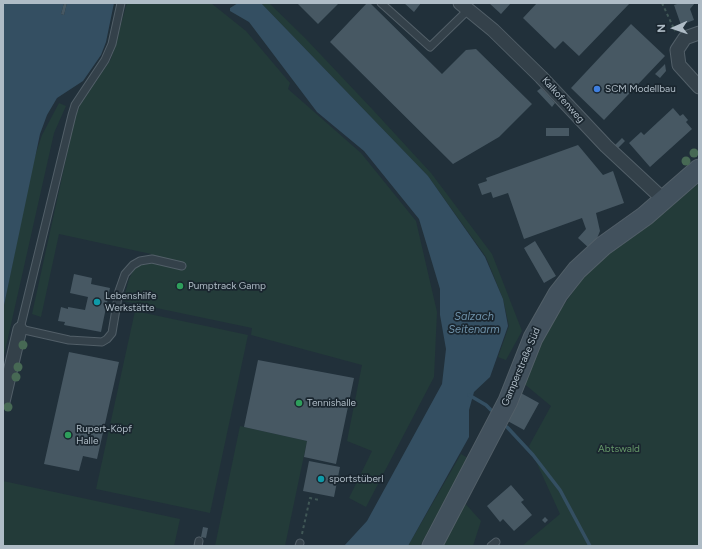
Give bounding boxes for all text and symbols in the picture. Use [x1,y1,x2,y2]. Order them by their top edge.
north arrow [654,8,694,48]
text: N [655,24,668,33]
street label: Kalkofenweg [539,75,587,125]
place label: SCM Modellbau [605,83,676,95]
marker: SCM Modellbau [592,84,602,94]
place label: Pumptrack Gamp [188,280,266,292]
marker: Pumptrack Gamp [175,281,185,291]
place label: Lebenshilfe Werkstätte [105,290,156,314]
marker: Lebenshilfe Werkstätte [92,297,102,307]
water label: Salzach Seitenarm [448,310,500,336]
street label: Gamperstraße Süd [499,326,543,408]
place label: Tennishalle [307,397,356,409]
marker: Tennishalle [294,398,304,408]
place label: Rupert-Köpf Halle [76,423,132,446]
marker: Rupert-Köpf Halle [63,430,73,440]
park label: Abtswald [598,443,640,455]
place label: sportstüberl [329,473,383,485]
marker: sportstüberl [316,474,326,484]

